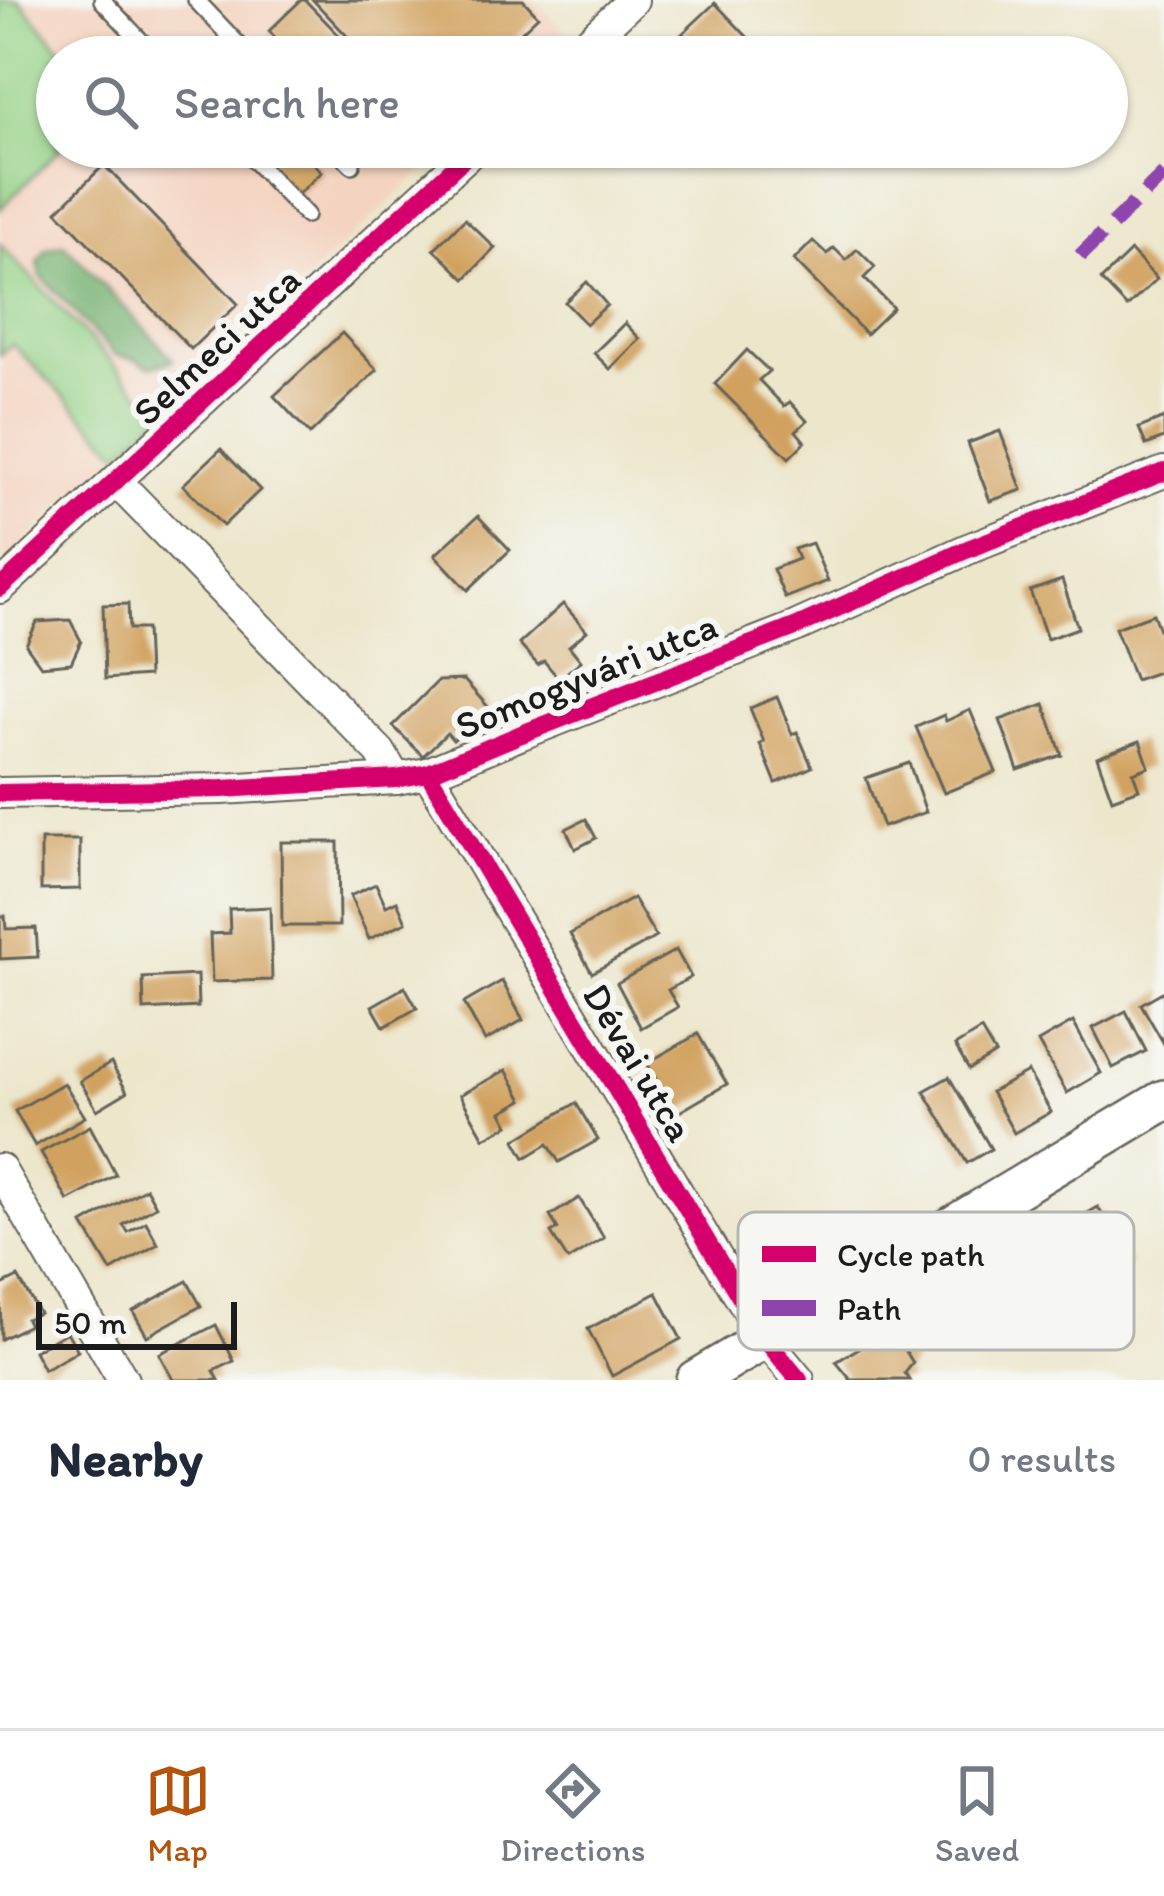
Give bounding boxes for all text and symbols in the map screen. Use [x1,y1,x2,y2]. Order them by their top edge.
search box [36,36,1128,168]
icon: search [78,69,144,135]
text: Search here [174,75,400,129]
street label: Selmeci utca [123,256,310,435]
street label: Somogyvári utca [448,602,724,749]
street label: Dévai utca [573,975,704,1150]
legend [738,1212,1134,1350]
text: Cycle path [837,1235,985,1274]
text: Path [837,1289,901,1328]
scale bar [36,1296,237,1349]
text: 50 m [54,1303,127,1342]
text: Nearby [48,1428,203,1489]
text: 0 results [967,1435,1116,1482]
tab: Map [145,1758,211,1869]
tab: Directions [500,1758,645,1869]
tab: Saved [935,1758,1019,1869]

